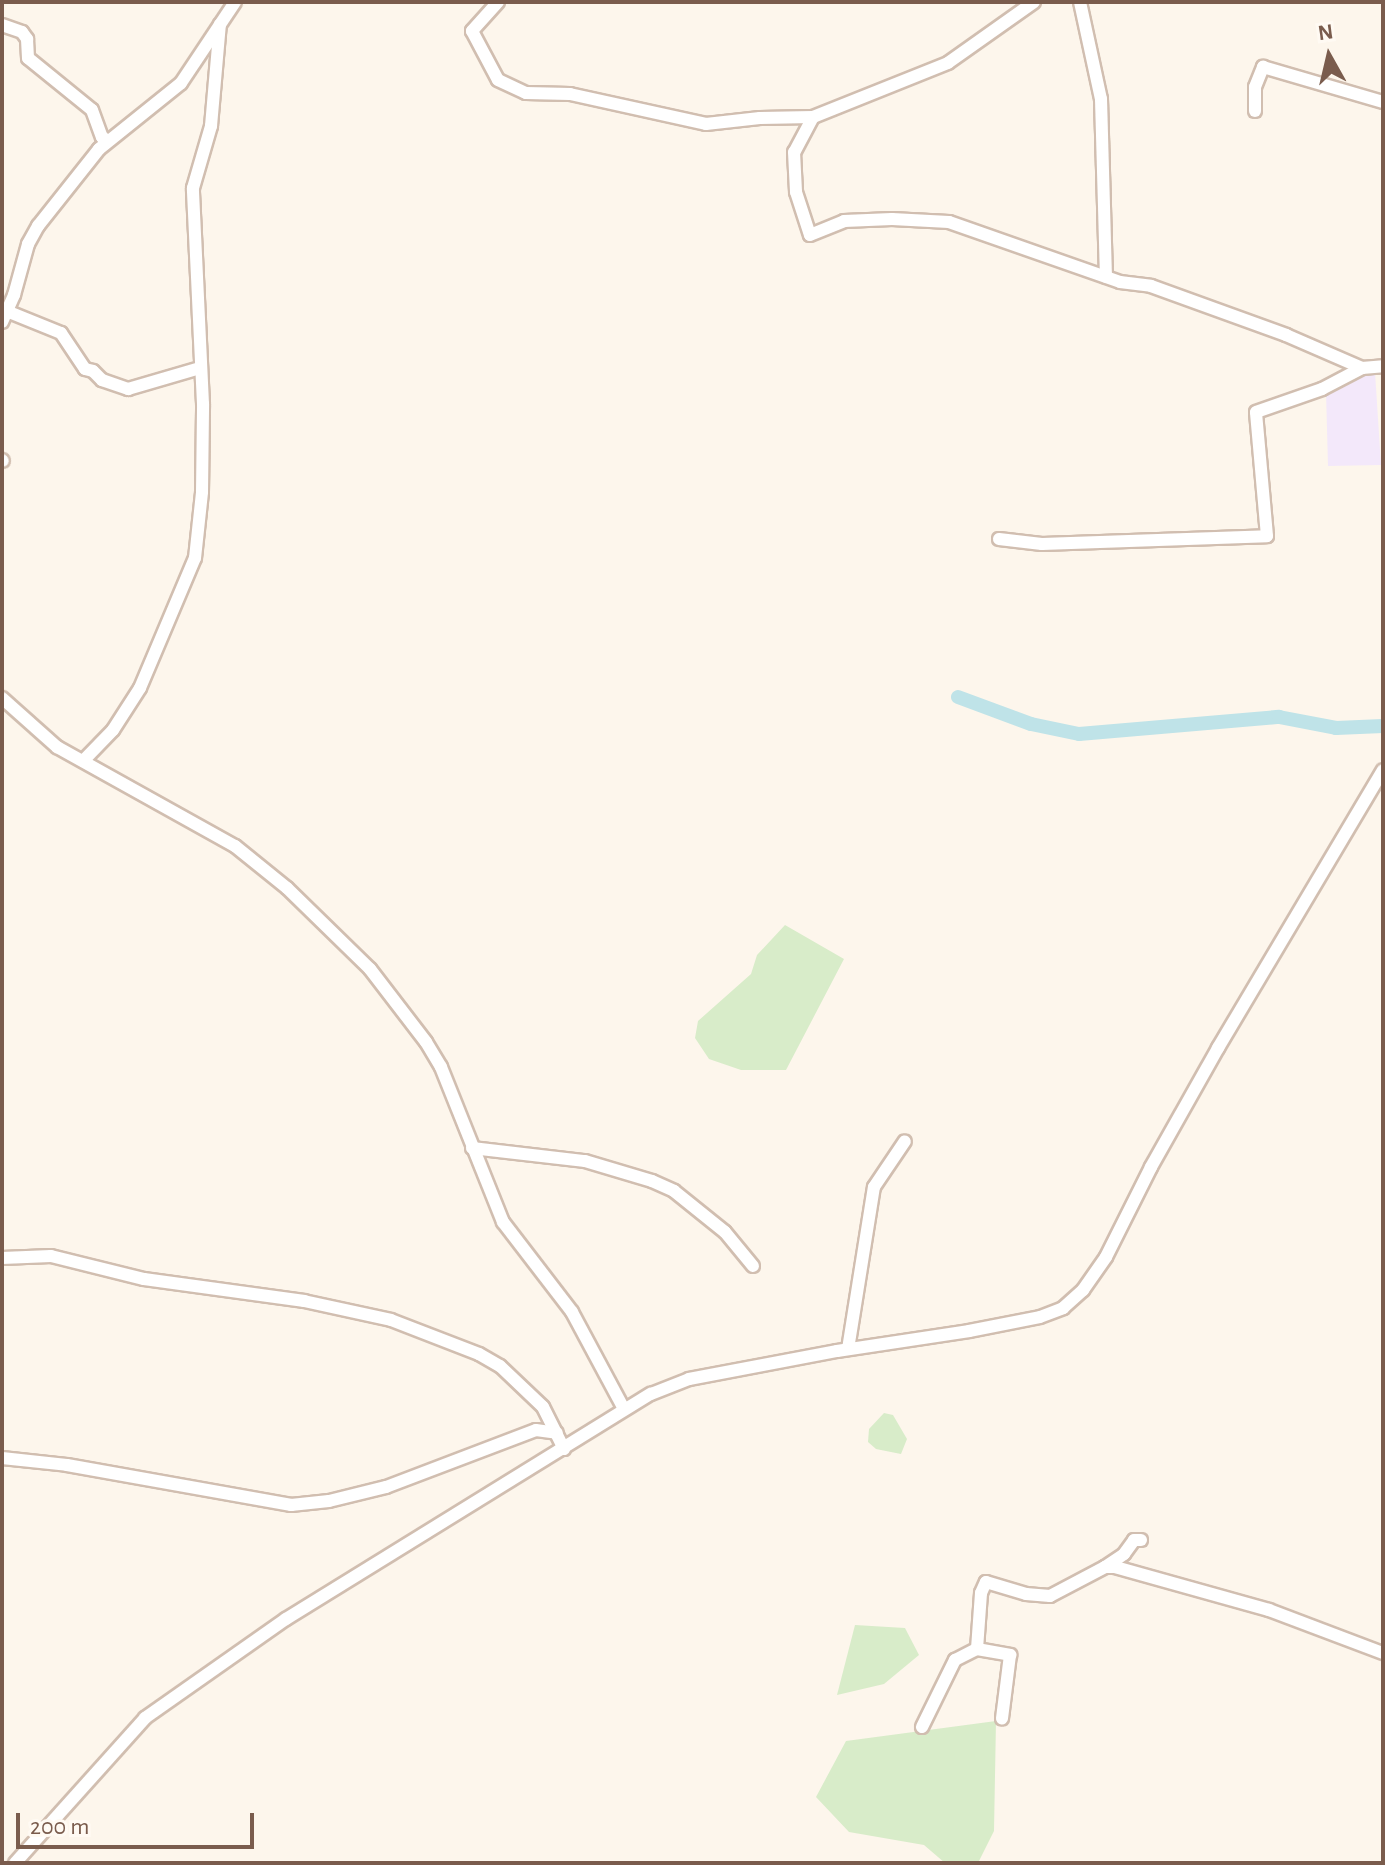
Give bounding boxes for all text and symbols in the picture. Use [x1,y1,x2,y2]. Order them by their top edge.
north arrow [1289,16,1369,96]
text: N [1317,20,1335,44]
scale bar [20,1797,258,1847]
text: 200 m [30,1815,89,1839]

